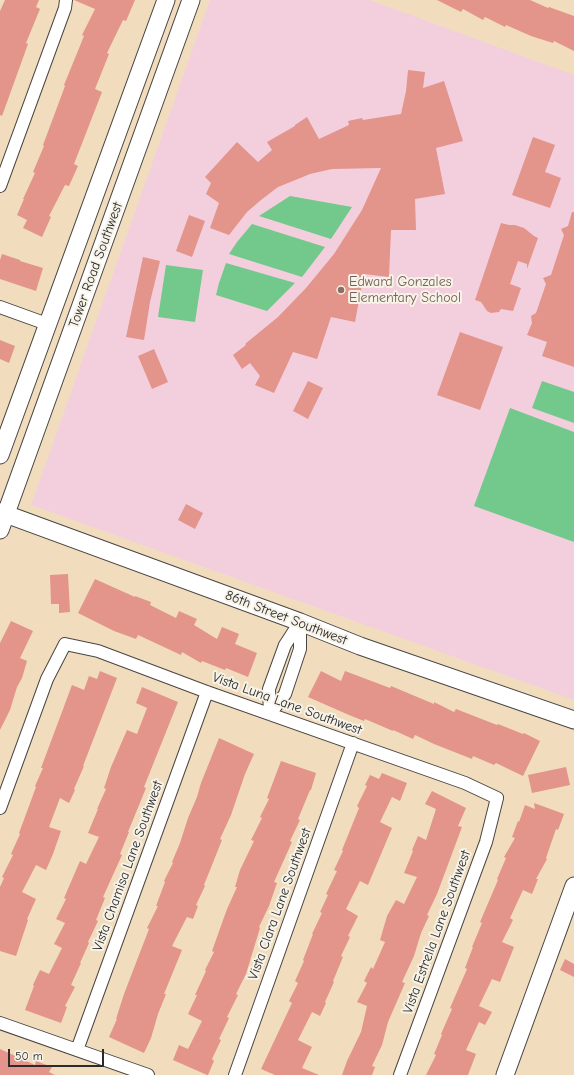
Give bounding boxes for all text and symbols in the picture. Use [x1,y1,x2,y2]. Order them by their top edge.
street label: Tower Road Southwest [65,200,127,330]
place label: Edward Gonzales Elementary School [349,274,461,306]
marker: Edward Gonzales Elementary School [336,285,346,295]
street label: 86th Street Southwest [223,587,349,649]
street label: Vista Luna Lane Southwest [210,669,364,739]
street label: Vista Chamisa Lane Southwest [89,779,167,953]
street label: Vista Clara Lane Southwest [245,826,315,982]
street label: Vista Estrella Lane Southwest [400,848,474,1016]
scale bar [10,1041,106,1067]
text: 50 m [15,1049,43,1063]

